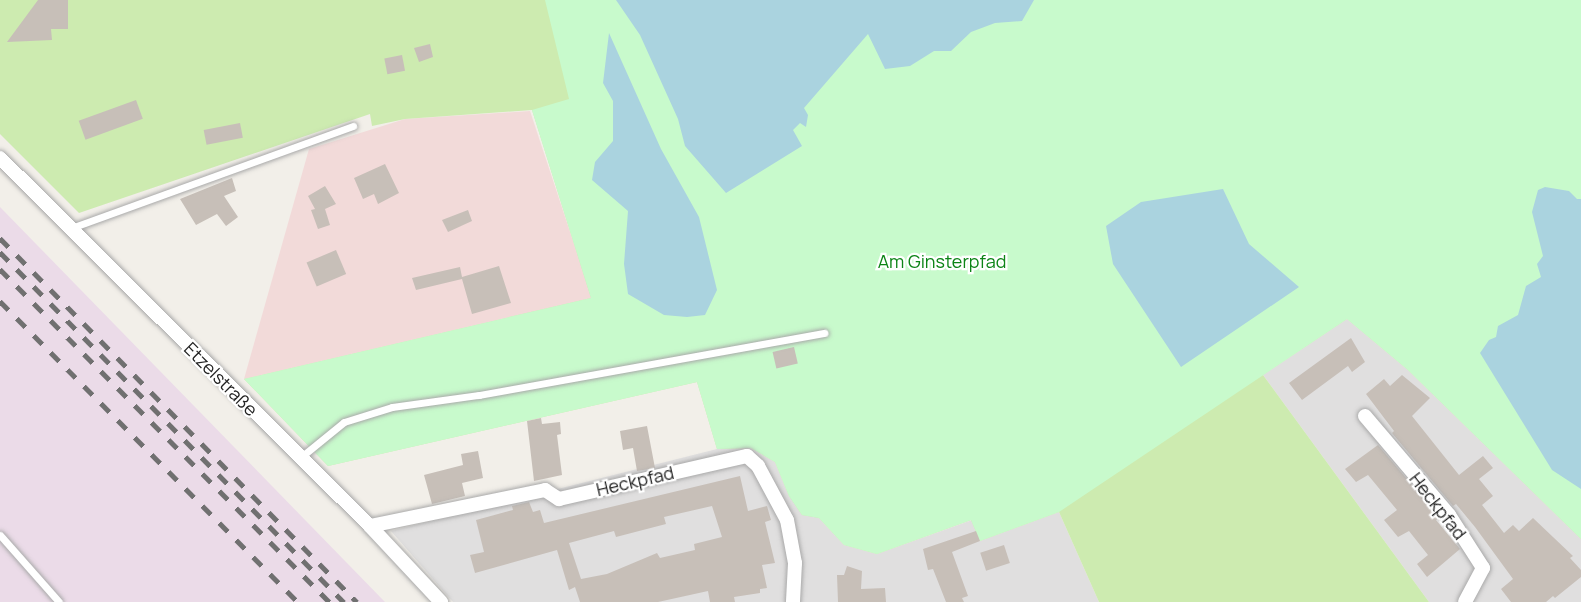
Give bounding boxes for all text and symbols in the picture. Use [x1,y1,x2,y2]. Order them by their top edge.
park label: Am Ginsterpfad [878,250,1006,272]
street label: Etzelstraße [180,338,262,420]
street label: Heckpfad [594,462,676,500]
street label: Heckpfad [1405,468,1471,544]

